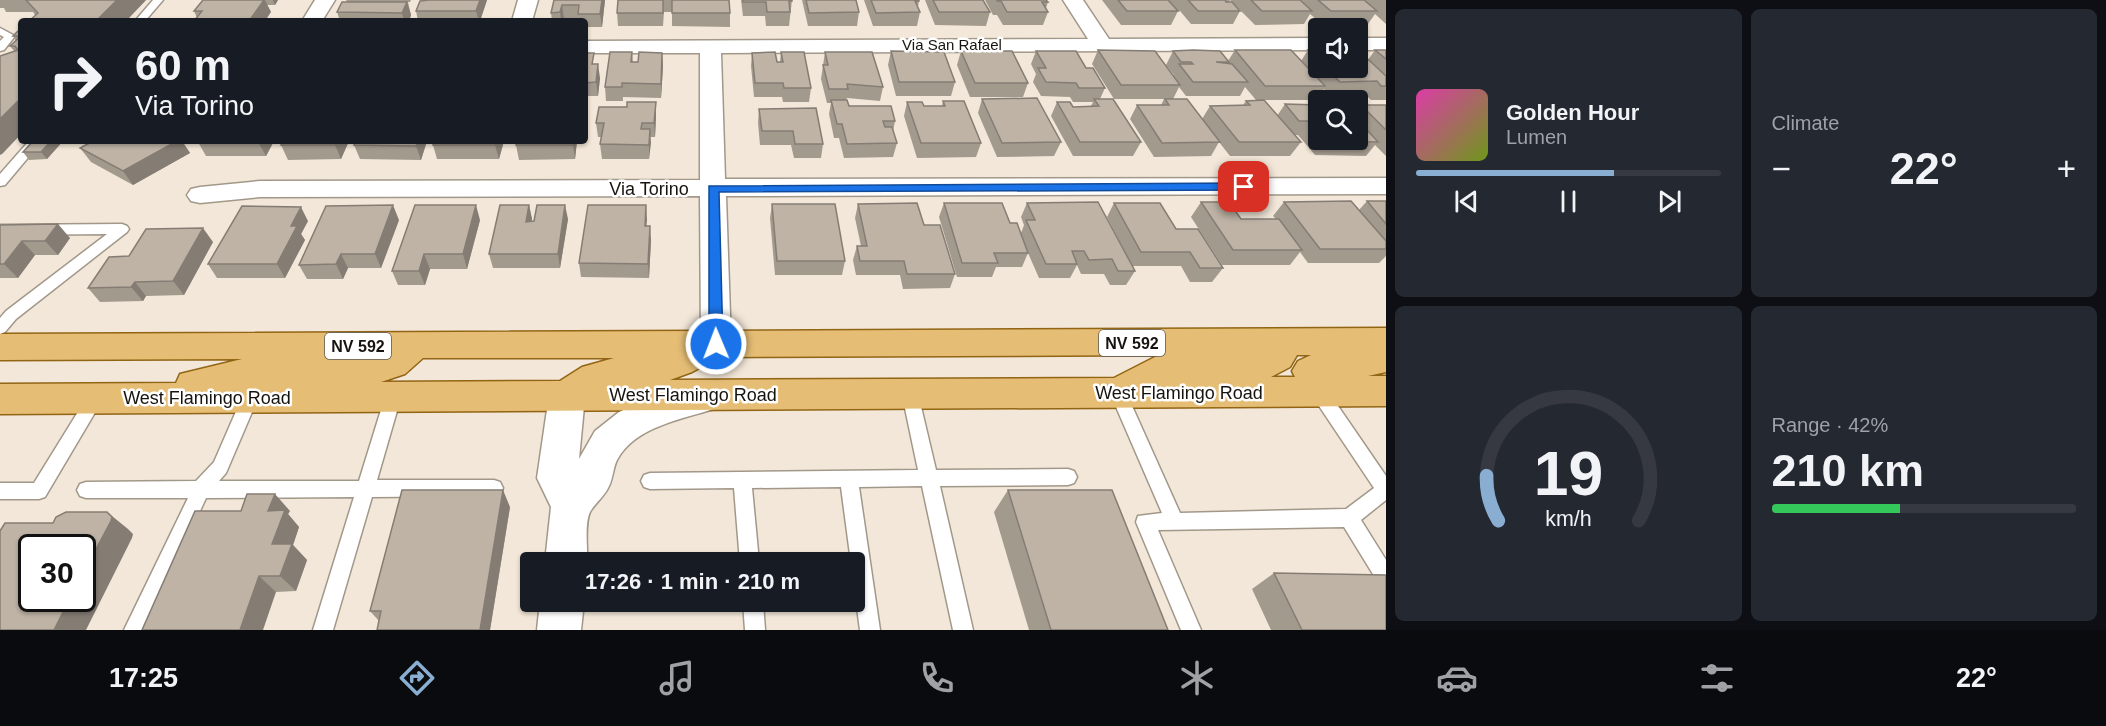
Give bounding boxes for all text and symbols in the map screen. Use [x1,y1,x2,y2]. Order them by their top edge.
map controls [1308,18,1368,150]
button: sound [1308,18,1368,78]
street label: Via San Rafael [902,36,1002,53]
icon: right [36,42,114,120]
text: 60 m [135,42,231,89]
button: search [1308,90,1368,150]
text: Via Torino [135,91,254,121]
text: Golden Hour [1506,100,1639,125]
text: Climate [1772,112,1839,134]
text: Lumen [1506,126,1567,148]
text: 22° [1890,143,1958,194]
text: − [1772,150,1791,187]
text: + [2057,150,2076,187]
pin [1218,161,1269,212]
icon: arrive [1227,170,1260,203]
street label: Via Torino [609,179,689,199]
icon: previous [1450,185,1483,218]
icon: pause [1552,185,1585,218]
icon: next [1653,185,1686,218]
position arrow [684,312,748,376]
road number: NV 592 [1099,330,1165,356]
road number: NV 592 [325,333,391,359]
street label: West Flamingo Road [1095,383,1263,403]
street label: West Flamingo Road [609,385,777,405]
street label: West Flamingo Road [123,388,291,408]
text: Range · 42% [1772,414,1888,436]
text: 19 [1534,439,1603,508]
text: 210 km [1772,445,1924,496]
text: km/h [1545,507,1591,531]
speed limit sign: 30 [18,534,96,612]
text: 17:26 · 1 min · 210 m [585,569,800,594]
icon: directions [396,657,438,699]
icon: music [656,657,698,699]
icon: phone [916,657,958,699]
icon: climate [1176,657,1218,699]
icon: car [1436,657,1478,699]
icon: filters [1696,657,1738,699]
text: 17:25 [109,663,178,693]
text: 22° [1956,663,1997,693]

